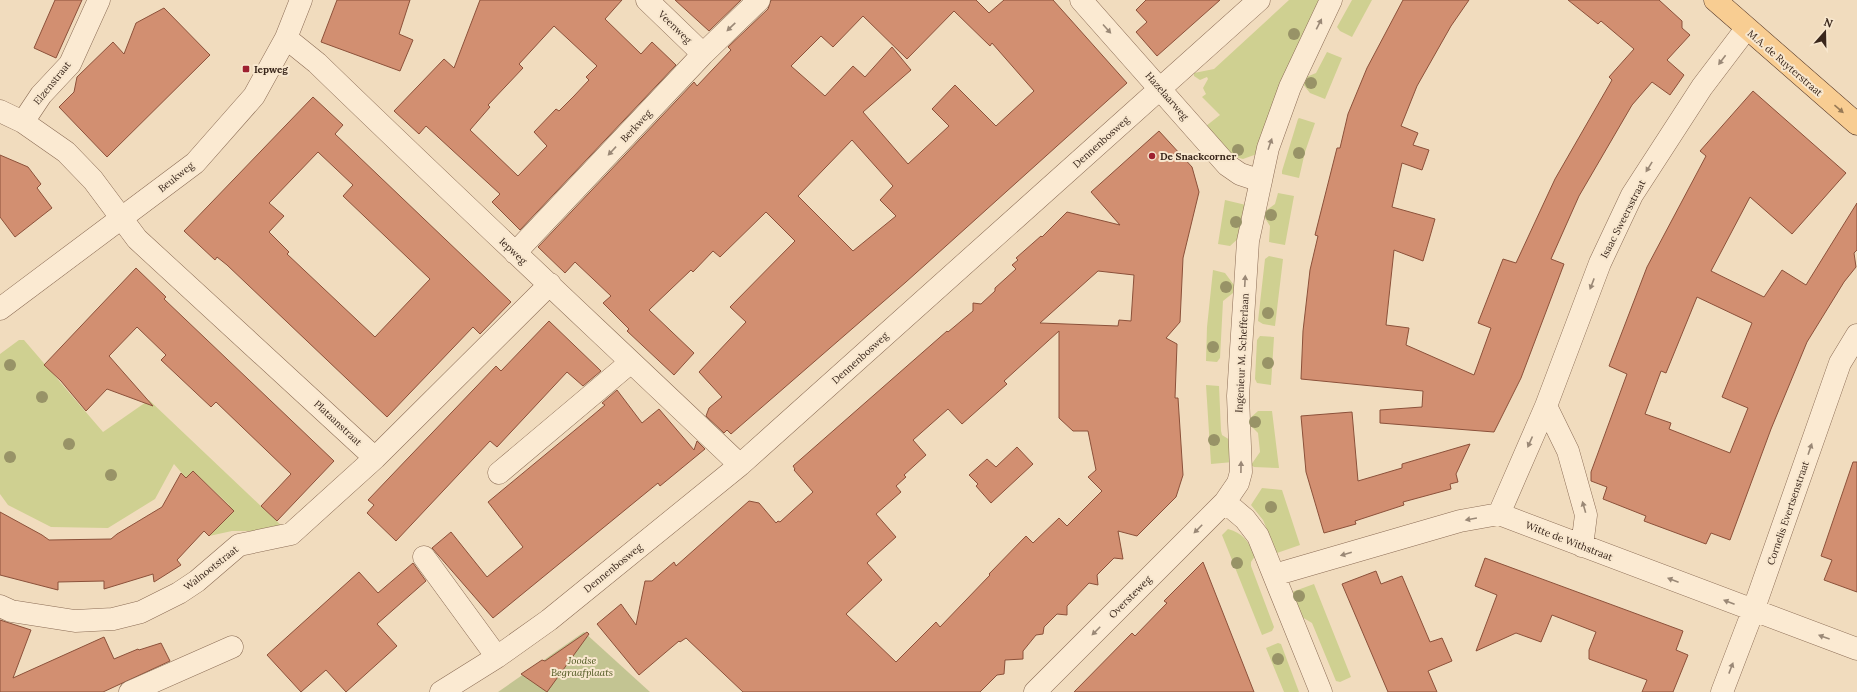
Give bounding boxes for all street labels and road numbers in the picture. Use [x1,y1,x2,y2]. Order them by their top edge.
street label: Veenweg [655,7,695,46]
street label: M.A. de Ruyterstraat [1745,27,1825,99]
street label: Elzenstraat [30,58,74,107]
street label: Hazelaarweg [1143,69,1192,123]
street label: Berkweg [618,107,655,145]
street label: Dennenbosweg [1070,113,1132,171]
street label: Beukweg [156,159,197,195]
street label: Isaac Sweersstraat [1598,177,1648,260]
street label: Iepweg [496,235,530,267]
street label: Ingenieur M. Schefferlaan [1232,293,1252,413]
street label: Dennenbosweg [829,329,891,387]
street label: Plataanstraat [311,397,365,449]
street label: Cornelis Evertsenstraat [1764,459,1812,567]
street label: Witte de Withstraat [1524,518,1614,564]
street label: Dennenbosweg [581,540,645,596]
street label: Walnootstraat [181,542,241,593]
street label: Oversteweg [1106,572,1155,621]

